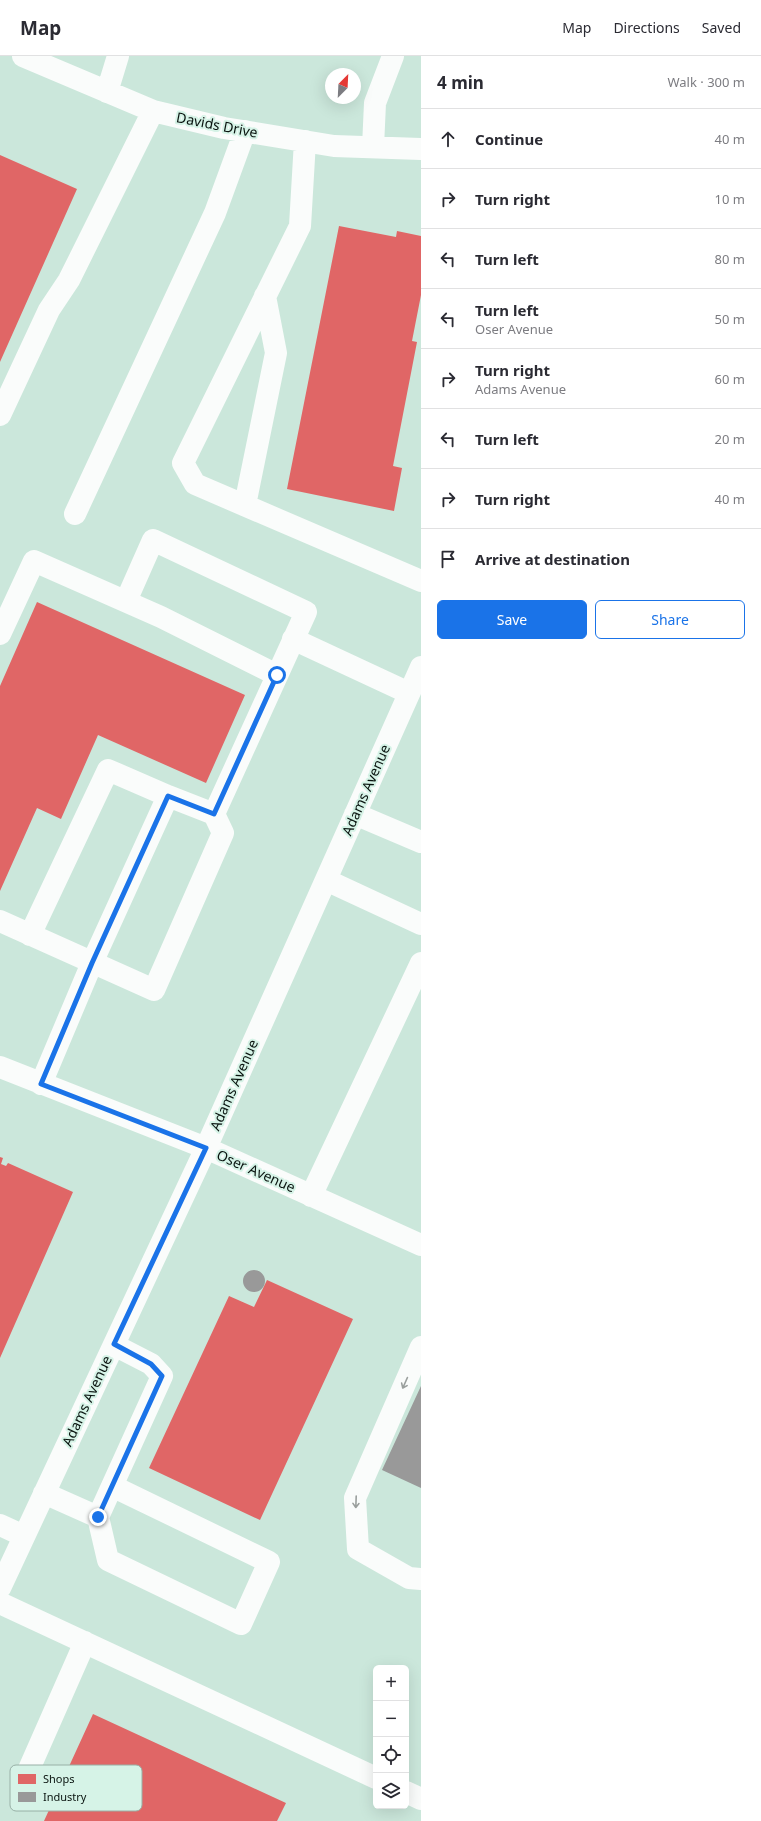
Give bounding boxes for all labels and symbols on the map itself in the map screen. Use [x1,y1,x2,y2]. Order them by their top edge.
north arrow [325,68,361,104]
street label: Davids Drive [175,107,259,142]
route start [268,666,286,684]
street label: Adams Avenue [337,741,394,838]
street label: Adams Avenue [205,1036,262,1133]
street label: Oser Avenue [214,1145,299,1196]
street label: Adams Avenue [57,1352,116,1449]
one-way arrow [401,1376,409,1388]
one-way arrow [352,1495,360,1508]
route end [89,1508,107,1526]
legend [10,1765,142,1811]
text: Shops [43,1771,75,1786]
text: Industry [43,1789,87,1804]

